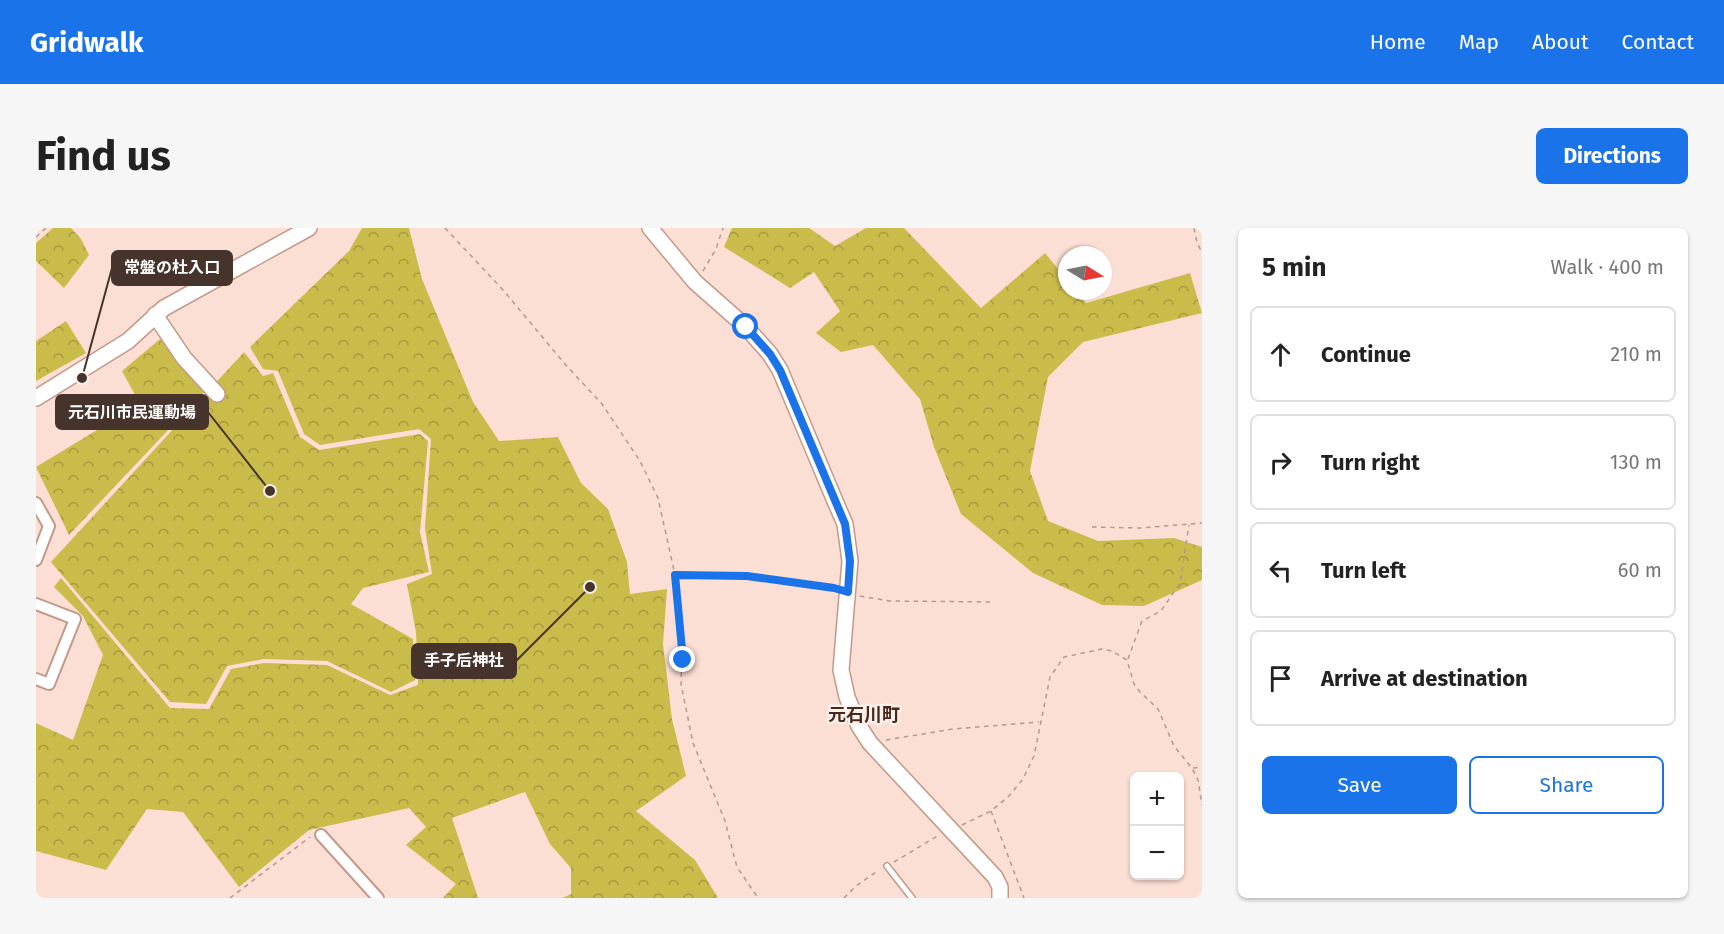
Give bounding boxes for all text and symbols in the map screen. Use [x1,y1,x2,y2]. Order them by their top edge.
text: Gridwalk [30,26,143,59]
text: Home [1370,29,1426,55]
text: Map [1459,29,1499,55]
text: About [1532,29,1589,55]
text: Contact [1622,29,1694,55]
button: Directions [1536,128,1688,184]
text: Find us [36,131,171,181]
north arrow [1058,246,1112,300]
callout: 常盤の杜入口 [112,251,232,285]
text: 5 min [1262,252,1326,283]
text: Walk · 400 m [1551,255,1664,279]
text: 常盤の杜入口 [124,258,220,277]
route start [732,313,758,339]
icon: ahead [1264,338,1297,371]
text: Continue [1321,341,1411,368]
text: 210 m [1610,342,1662,366]
callout: 元石川市民運動場 [56,395,208,429]
text: 元石川市民運動場 [68,403,196,422]
icon: right [1264,446,1297,479]
text: Turn right [1321,449,1420,476]
text: 130 m [1610,450,1662,474]
icon: left [1264,554,1297,587]
text: Turn left [1321,557,1406,584]
text: 60 m [1618,558,1662,582]
callout: 手子后神社 [412,644,516,678]
route end [669,646,695,672]
text: 手子后神社 [424,651,504,670]
icon: arrive [1264,662,1297,695]
text: Arrive at destination [1321,665,1528,692]
district label: 元石川町 [828,704,900,726]
button: Save [1262,756,1457,814]
button: Share [1469,756,1664,814]
map controls [1130,772,1184,880]
button: + [1130,772,1184,826]
button: − [1130,826,1184,880]

